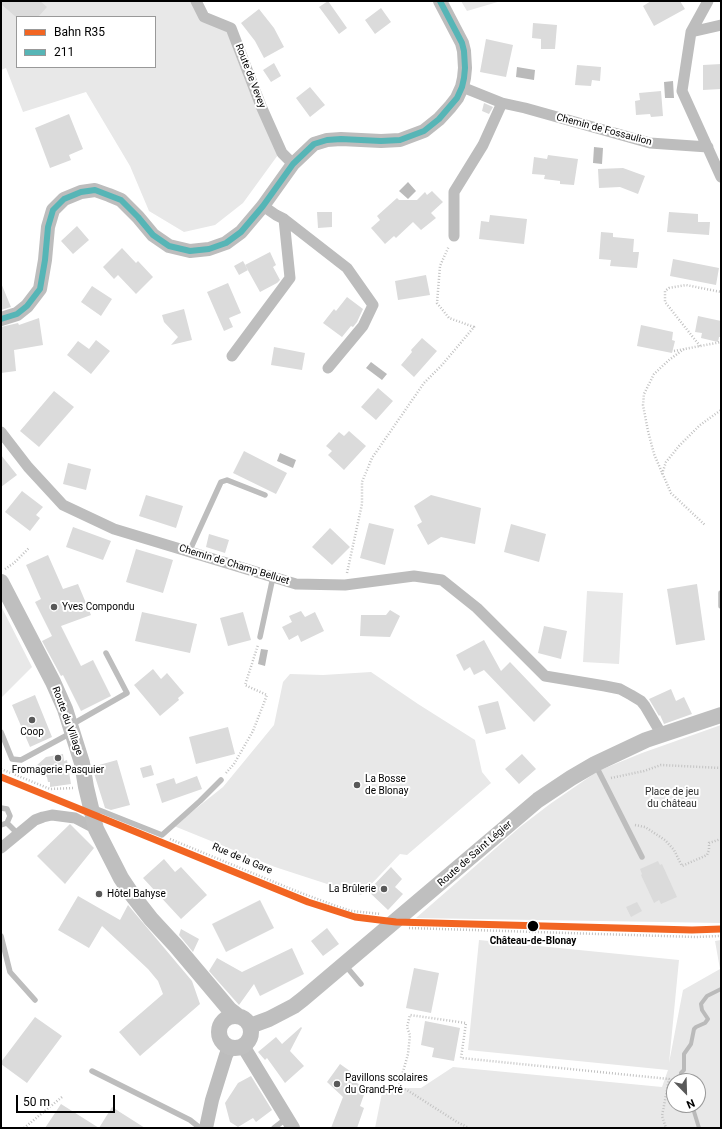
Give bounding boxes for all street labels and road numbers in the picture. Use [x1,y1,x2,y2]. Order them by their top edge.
street label: Route de Vevey [232,42,268,110]
street label: Chemin de Fossaulion [555,111,653,149]
street label: Chemin de Champ Belluet [177,542,291,588]
street label: Route du Village [49,685,85,757]
street label: Route de Saint Légier [435,819,515,889]
street label: Rue de la Gare [210,841,274,877]

